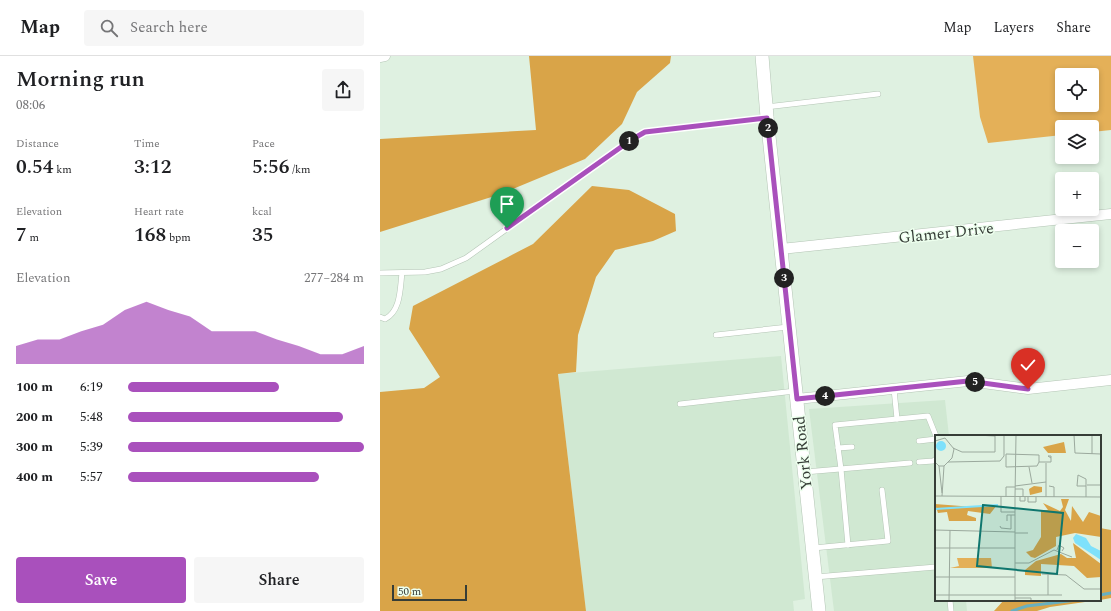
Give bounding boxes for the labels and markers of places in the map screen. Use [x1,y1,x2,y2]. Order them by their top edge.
pin: 2 [758,118,778,138]
pin: 1 [619,131,639,151]
pin [490,187,524,228]
pin: 3 [774,268,794,288]
pin [1011,348,1045,389]
pin: 5 [965,372,985,392]
pin: 4 [815,386,835,406]

